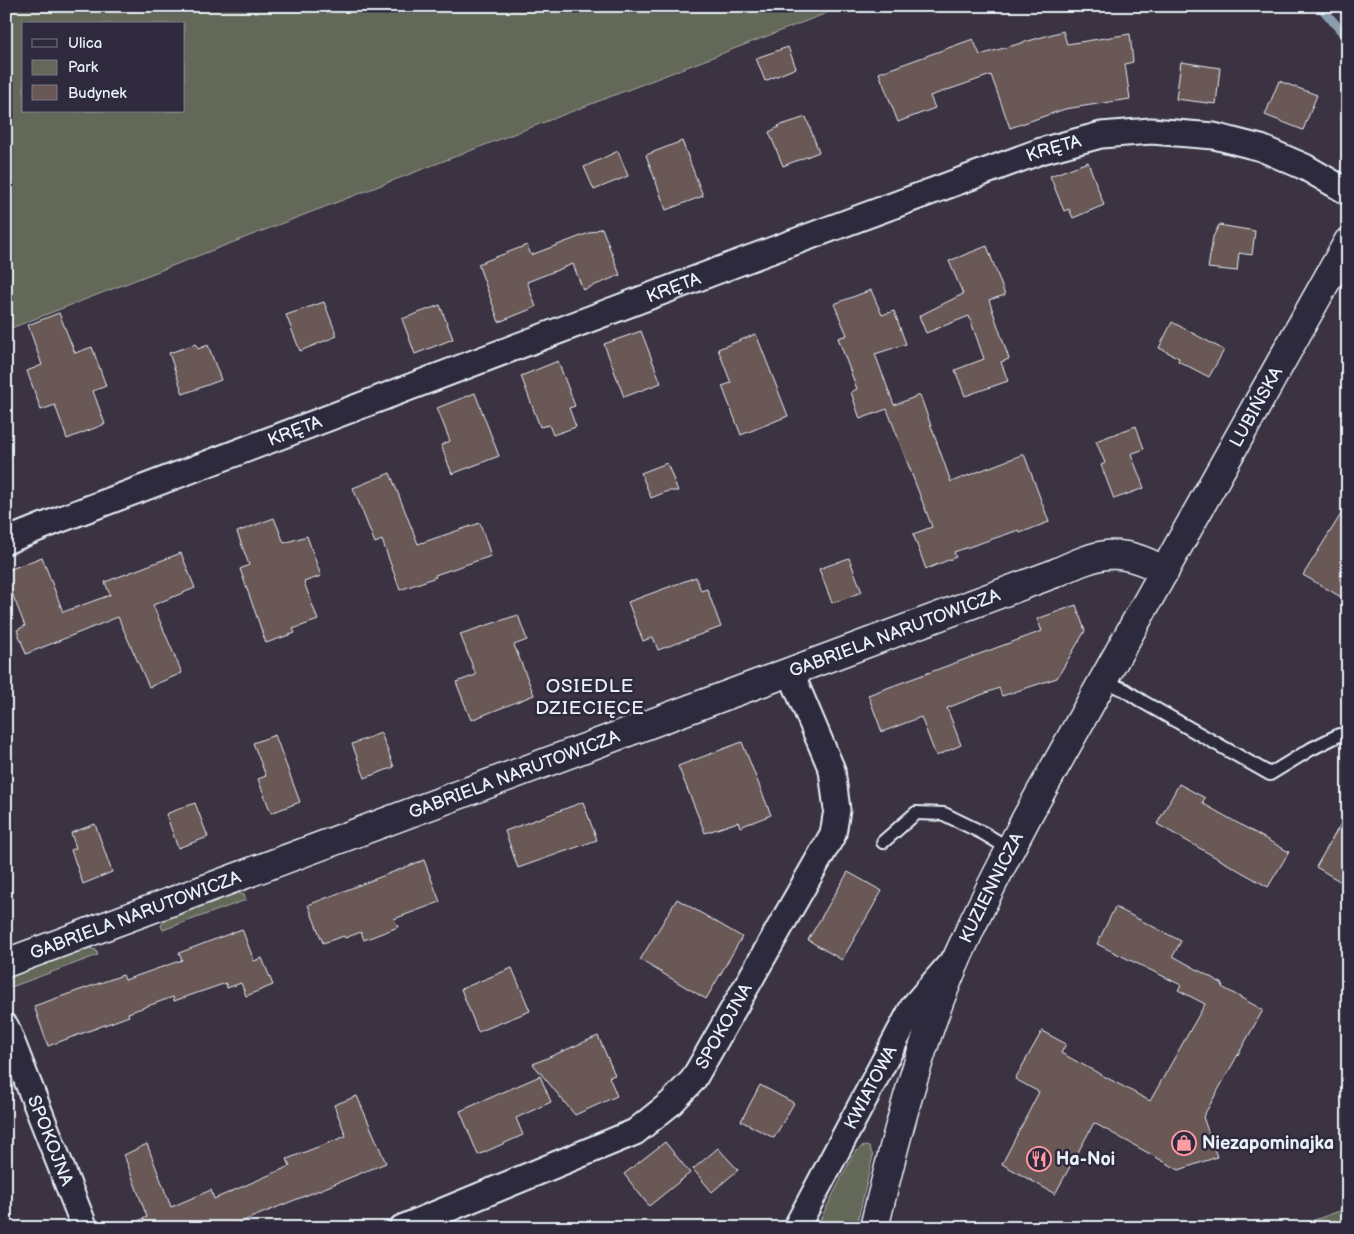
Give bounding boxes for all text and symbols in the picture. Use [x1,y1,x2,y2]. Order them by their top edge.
legend [22,22,185,112]
text: Ulica [68,34,102,53]
text: Park [68,58,99,77]
text: Budynek [68,84,127,103]
street label: KRĘTA [1023,131,1084,167]
street label: KRĘTA [644,268,704,308]
street label: LUBIŃSKA [1226,363,1287,451]
street label: KRĘTA [265,411,325,451]
street label: GABRIELA NARUTOWICZA [786,585,1003,682]
district label: OSIEDLE DZIECIĘCE [535,675,645,720]
street label: GABRIELA NARUTOWICZA [406,726,623,823]
street label: KUZIENNICZA [955,829,1028,946]
street label: GABRIELA NARUTOWICZA [27,867,244,964]
street label: SPOKOJNA [691,980,757,1073]
street label: KWIATOWA [840,1042,902,1133]
street label: SPOKOJNA [23,1093,77,1189]
shop icon: Niezapominajka [1171,1130,1197,1156]
place label: Niezapominajka [1202,1133,1334,1154]
restaurant icon: Ha-Noi [1026,1146,1052,1172]
place label: Ha-Noi [1056,1149,1115,1170]

